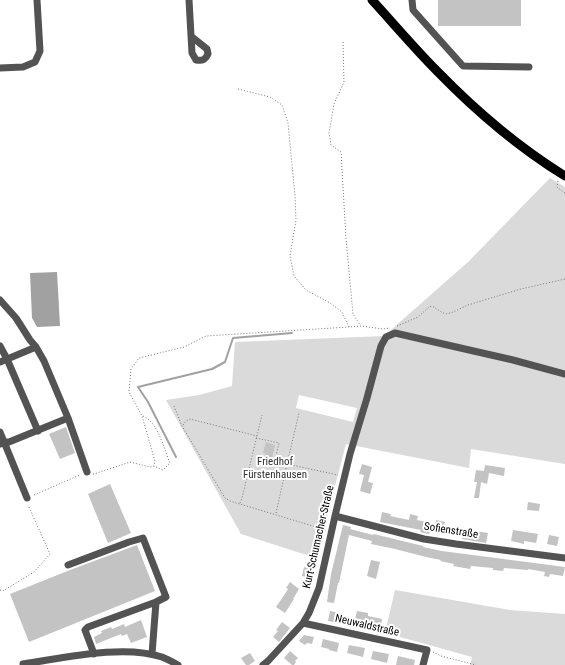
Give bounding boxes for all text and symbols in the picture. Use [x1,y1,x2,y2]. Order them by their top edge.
park label: Friedhof Fürstenhausen [243,455,307,481]
street label: Kurt-Schumacher-Straße [301,484,337,590]
street label: Sofienstraße [423,520,479,542]
street label: Neuwaldstraße [334,612,400,640]

